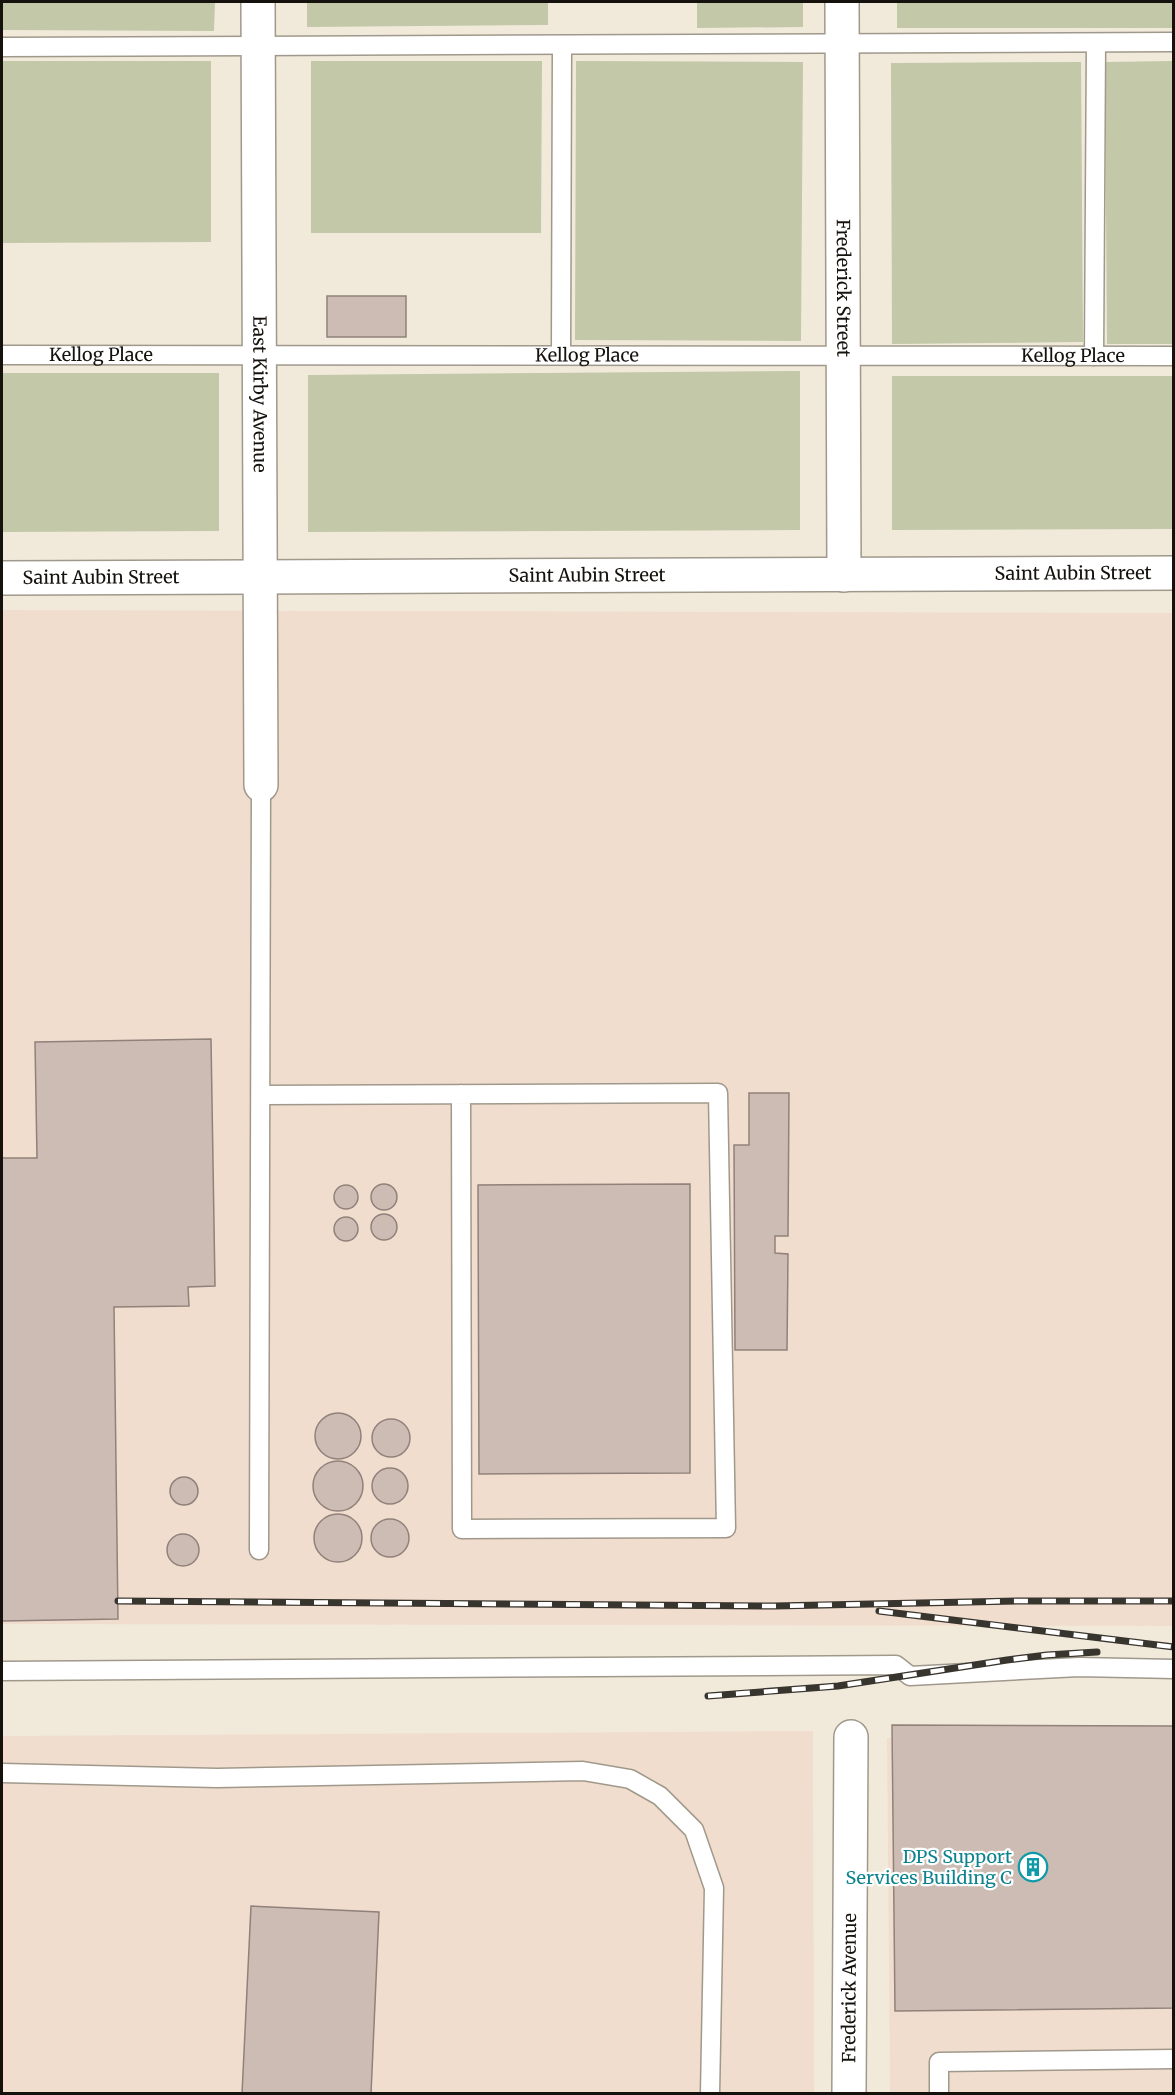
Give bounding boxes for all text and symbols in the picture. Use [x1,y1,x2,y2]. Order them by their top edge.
street label: Frederick Street [832,219,855,357]
street label: East Kirby Avenue [248,315,272,473]
street label: Kellog Place [49,343,153,366]
street label: Kellog Place [535,343,639,367]
street label: Kellog Place [1021,344,1125,367]
street label: Saint Aubin Street [994,561,1152,585]
street label: Saint Aubin Street [508,563,666,587]
street label: Saint Aubin Street [22,565,180,589]
place label: DPS Support Services Building C [846,1845,1012,1889]
building icon: DPS Support Services Building C [1017,1851,1049,1883]
street label: Frederick Avenue [837,1913,861,2063]

